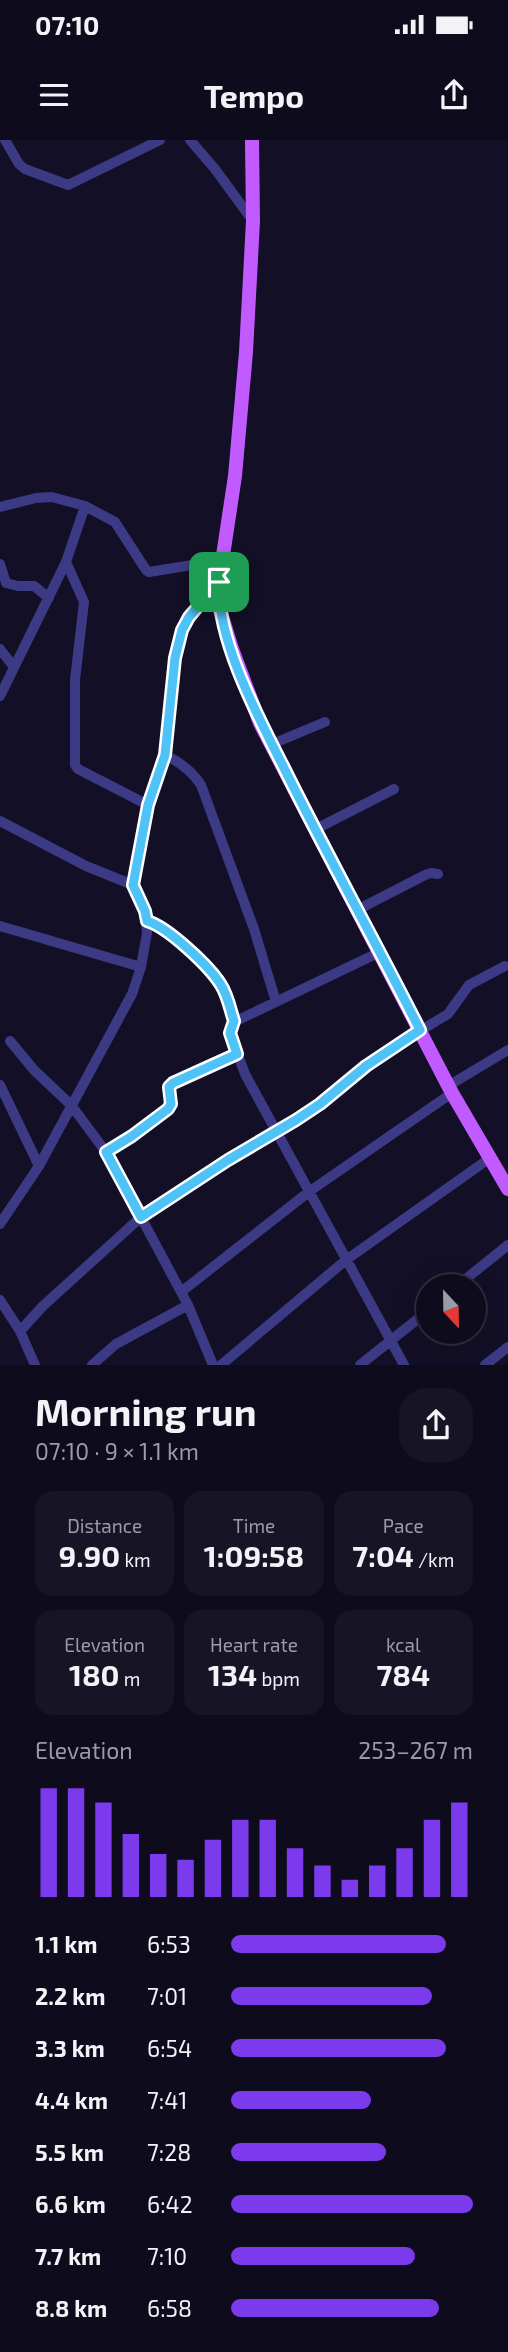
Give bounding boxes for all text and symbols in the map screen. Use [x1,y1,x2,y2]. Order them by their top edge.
text: 07:10 [35,9,99,40]
icon: menu [35,76,73,114]
text: Tempo [204,76,304,114]
icon: share [435,76,473,114]
pin [189,552,249,612]
icon: arrive [200,563,238,601]
north arrow [416,1274,486,1344]
map controls [416,1274,486,1344]
text: Morning run [35,1388,256,1434]
button: share [399,1388,473,1462]
text: 07:10 · 9 × 1.1 km [35,1437,199,1465]
text: Distance [67,1514,142,1537]
text: Time [233,1514,275,1537]
text: Pace [383,1514,424,1537]
text: 9.90 [59,1537,120,1573]
text: 1:09:58 [204,1537,304,1573]
text: 7:04 [352,1537,414,1573]
text: km [120,1548,151,1571]
text: /km [414,1548,454,1571]
text: Elevation [64,1633,145,1656]
text: Heart rate [210,1633,298,1656]
text: kcal [386,1633,421,1656]
text: 180 [69,1656,120,1692]
text: 134 [208,1656,257,1692]
text: 784 [377,1656,430,1692]
text: m [120,1667,140,1690]
text: bpm [257,1667,300,1690]
text: Elevation [35,1736,133,1764]
text: 253–267 m [358,1736,473,1764]
text: 1.1 km [35,1930,98,1958]
text: 6:53 [147,1930,191,1958]
text: 2.2 km [35,1982,105,2010]
text: 7:01 [147,1982,187,2010]
text: 3.3 km [35,2034,105,2062]
text: 6:54 [147,2034,192,2062]
text: 4.4 km [35,2086,108,2114]
text: 7:41 [147,2086,188,2114]
text: 5.5 km [35,2138,104,2166]
text: 7:28 [147,2138,191,2166]
text: 6.6 km [35,2190,106,2218]
text: 6:42 [147,2190,193,2218]
text: 7.7 km [35,2242,101,2270]
text: 7:10 [147,2242,187,2270]
text: 8.8 km [35,2294,107,2322]
text: 6:58 [147,2294,192,2322]

